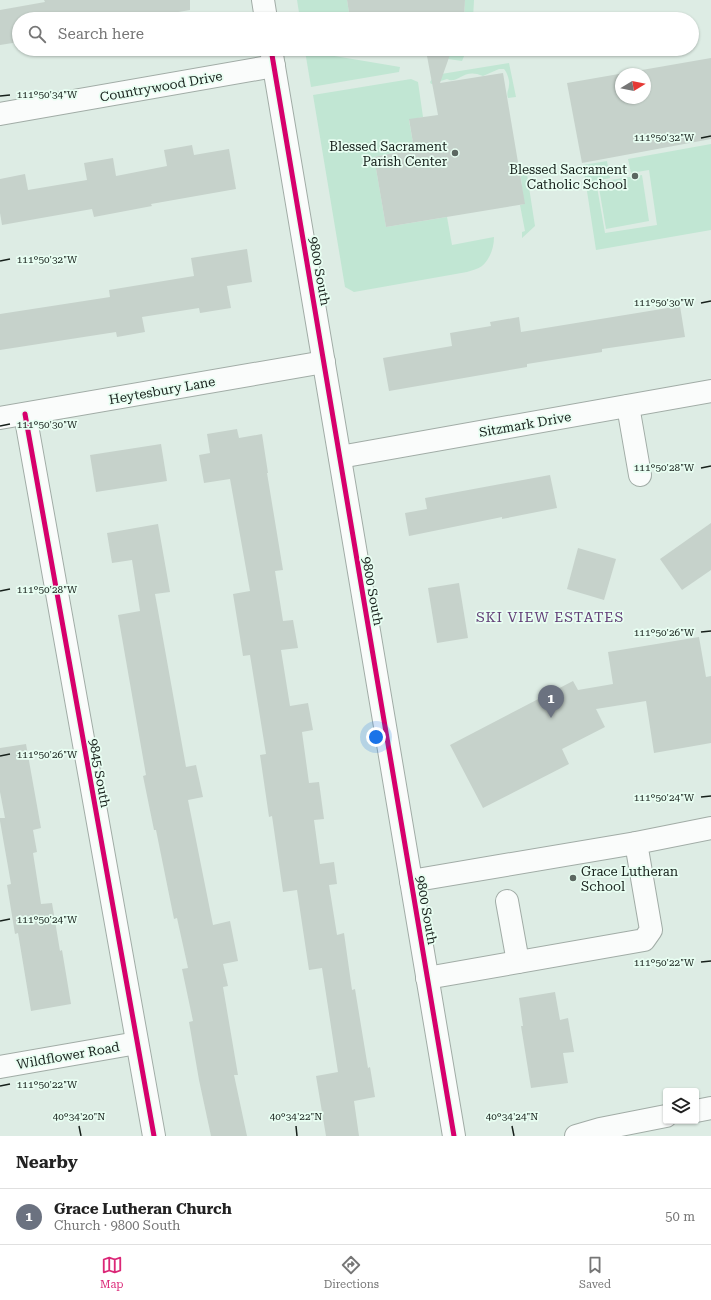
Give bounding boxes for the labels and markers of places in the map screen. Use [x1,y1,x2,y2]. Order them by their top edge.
place label: Blessed Sacrament Parish Center [329,139,448,169]
marker: Blessed Sacrament Parish Center [450,148,460,158]
place label: Blessed Sacrament Catholic School [509,162,627,192]
marker: Blessed Sacrament Catholic School [630,171,640,181]
pin: 1 [538,685,564,718]
place label: Grace Lutheran School [581,864,679,894]
marker: Grace Lutheran School [568,873,578,883]

